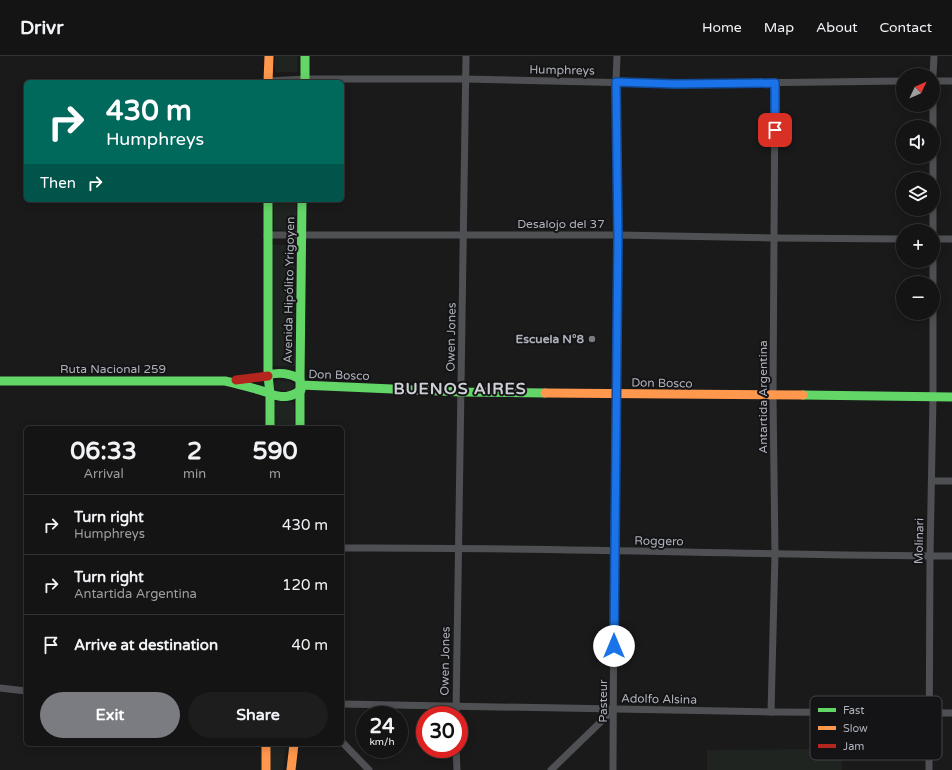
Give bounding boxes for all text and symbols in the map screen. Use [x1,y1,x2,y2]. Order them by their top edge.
text: Drivr [20,17,63,39]
text: Home [702,19,742,36]
text: Map [764,19,794,36]
text: About [816,19,858,36]
text: Contact [880,19,932,36]
street label: Humphreys [529,62,595,78]
north arrow [896,68,940,112]
map controls [896,68,940,320]
text: 430 m [106,94,192,128]
icon: right [40,96,92,148]
pin [758,113,792,147]
icon: arrive [764,119,786,141]
button: sound [896,120,940,164]
text: Humphreys [106,128,204,150]
icon: right [84,172,106,194]
button: layers [896,172,940,216]
text: Then [40,174,76,192]
street label: Avenida Hipólito Yrigoyen [281,217,297,363]
street label: Desalojo del 37 [517,217,605,231]
button: + [896,224,940,268]
button: − [896,276,940,320]
street label: Owen Jones [443,302,459,372]
place label: Escuela N°8 [516,332,584,346]
marker: Escuela N°8 [587,334,597,344]
street label: Antartida Argentina [756,340,770,454]
street label: Ruta Nacional 259 [60,362,166,376]
street label: Don Bosco [308,367,370,383]
street label: Don Bosco [631,375,693,391]
district label: BUENOS AIRES [393,379,527,399]
text: 06:33 [70,437,137,466]
text: 2 [187,437,202,466]
text: 590 [252,437,298,466]
text: Arrival [83,466,124,482]
text: min [183,466,206,482]
text: m [269,466,281,482]
text: Turn right [74,508,144,526]
icon: right [40,514,62,536]
text: 430 m [282,516,328,534]
street label: Molinari [912,518,926,564]
text: Humphreys [74,526,145,542]
street label: Roggero [634,534,684,548]
text: Turn right [74,568,144,586]
icon: right [40,574,62,596]
text: 120 m [282,576,328,594]
text: Antartida Argentina [74,586,197,602]
position arrow [593,625,635,667]
street label: Owen Jones [437,626,453,696]
icon: arrive [40,634,62,656]
text: Arrive at destination [74,636,218,654]
text: 40 m [291,636,328,654]
street label: Pasteur [596,679,610,723]
street label: Adolfo Alsina [621,691,697,707]
button: Exit [40,692,180,738]
button: Share [188,692,328,738]
legend [810,696,942,760]
text: Fast [843,704,864,717]
speed limit sign: 30 [416,706,468,758]
text: 24 [369,715,395,739]
text: Slow [843,722,868,735]
text: km/h [369,736,395,748]
text: Jam [843,740,864,753]

